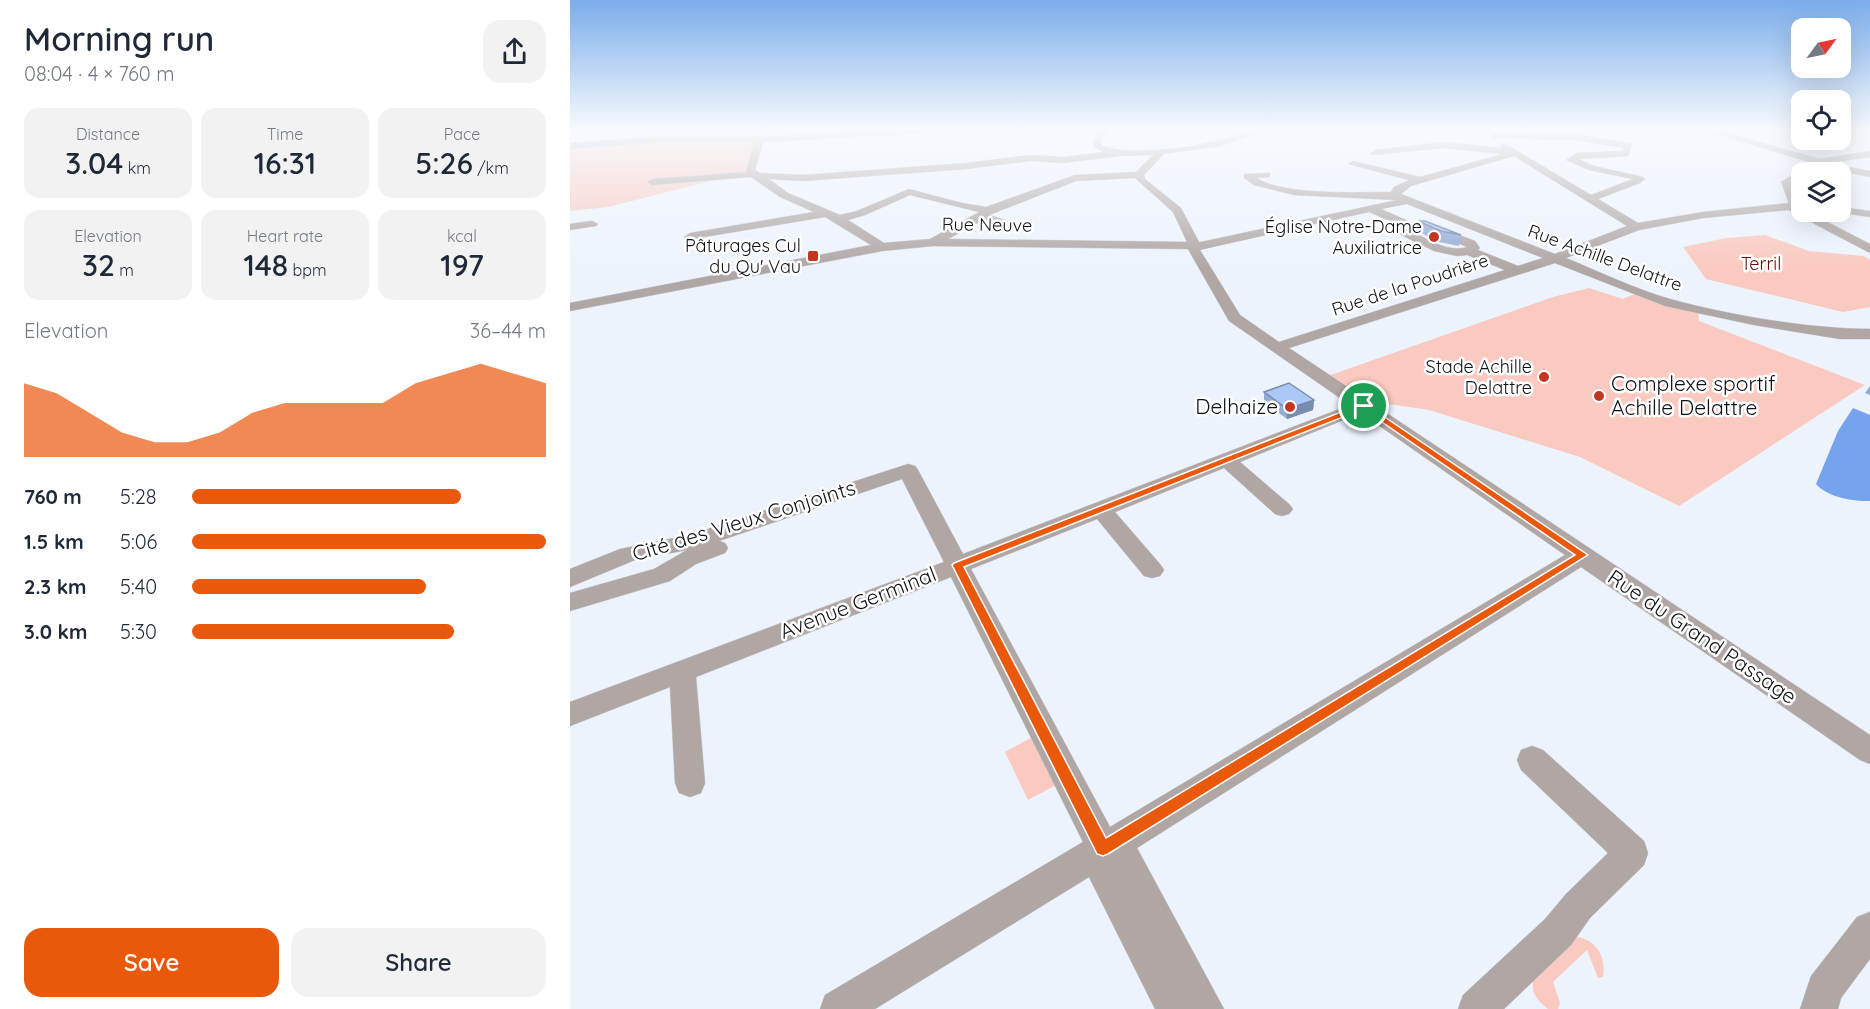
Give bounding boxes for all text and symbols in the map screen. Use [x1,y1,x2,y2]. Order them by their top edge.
text: Morning run [24,18,214,59]
north arrow [1791,18,1851,78]
map controls [1791,18,1851,222]
button: share [483,20,546,83]
text: 08:04 · 4 × 760 m [24,61,174,86]
button: locate [1791,90,1851,150]
text: Distance [76,124,140,144]
text: Time [267,124,303,144]
text: Pace [444,124,480,144]
text: 3.04 [65,144,123,182]
text: 16:31 [254,144,316,182]
text: 5:26 [415,144,473,182]
text: km [123,158,151,178]
text: /km [473,158,509,178]
button: layers [1791,162,1851,222]
street label: Rue Neuve [942,212,1032,237]
place label: Église Notre-Dame Auxiliatrice [1265,215,1422,259]
street label: Rue Achille Delattre [1525,219,1686,296]
text: Elevation [74,226,142,246]
text: Heart rate [247,226,323,246]
text: kcal [447,226,477,246]
marker: Église Notre-Dame Auxiliatrice [1427,230,1441,244]
place label: Pâturages Cul du Qu' Vau [685,234,801,278]
text: 32 [82,246,115,284]
text: 148 [243,246,288,284]
text: 197 [440,246,484,284]
street label: Rue de la Poudrière [1329,248,1491,321]
marker: Pâturages Cul du Qu' Vau [806,249,820,263]
park label: Terril [1741,252,1781,275]
text: m [115,260,134,280]
text: bpm [288,260,327,280]
text: Elevation [24,318,108,343]
text: 36–44 m [470,318,546,343]
place label: Stade Achille Delattre [1426,355,1532,399]
marker: Stade Achille Delattre [1537,370,1551,384]
place label: Complexe sportif Achille Delattre [1611,370,1776,420]
pin [1338,380,1389,431]
icon: arrive [1347,389,1380,422]
marker: Complexe sportif Achille Delattre [1592,389,1606,403]
place label: Delhaize [1195,393,1278,419]
marker: Delhaize [1283,400,1297,414]
street label: Cité des Vieux Conjoints [629,474,858,566]
text: 760 m [24,484,82,509]
text: 5:28 [120,484,157,509]
text: 1.5 km [24,529,84,554]
text: 5:06 [120,529,157,554]
street label: Avenue Germinal [776,560,940,644]
street label: Rue du Grand Passage [1603,563,1802,709]
text: 2.3 km [24,574,87,599]
text: 5:40 [120,574,157,599]
text: 3.0 km [24,619,87,644]
text: 5:30 [120,619,157,644]
button: Save [24,928,279,997]
button: Share [291,928,546,997]

